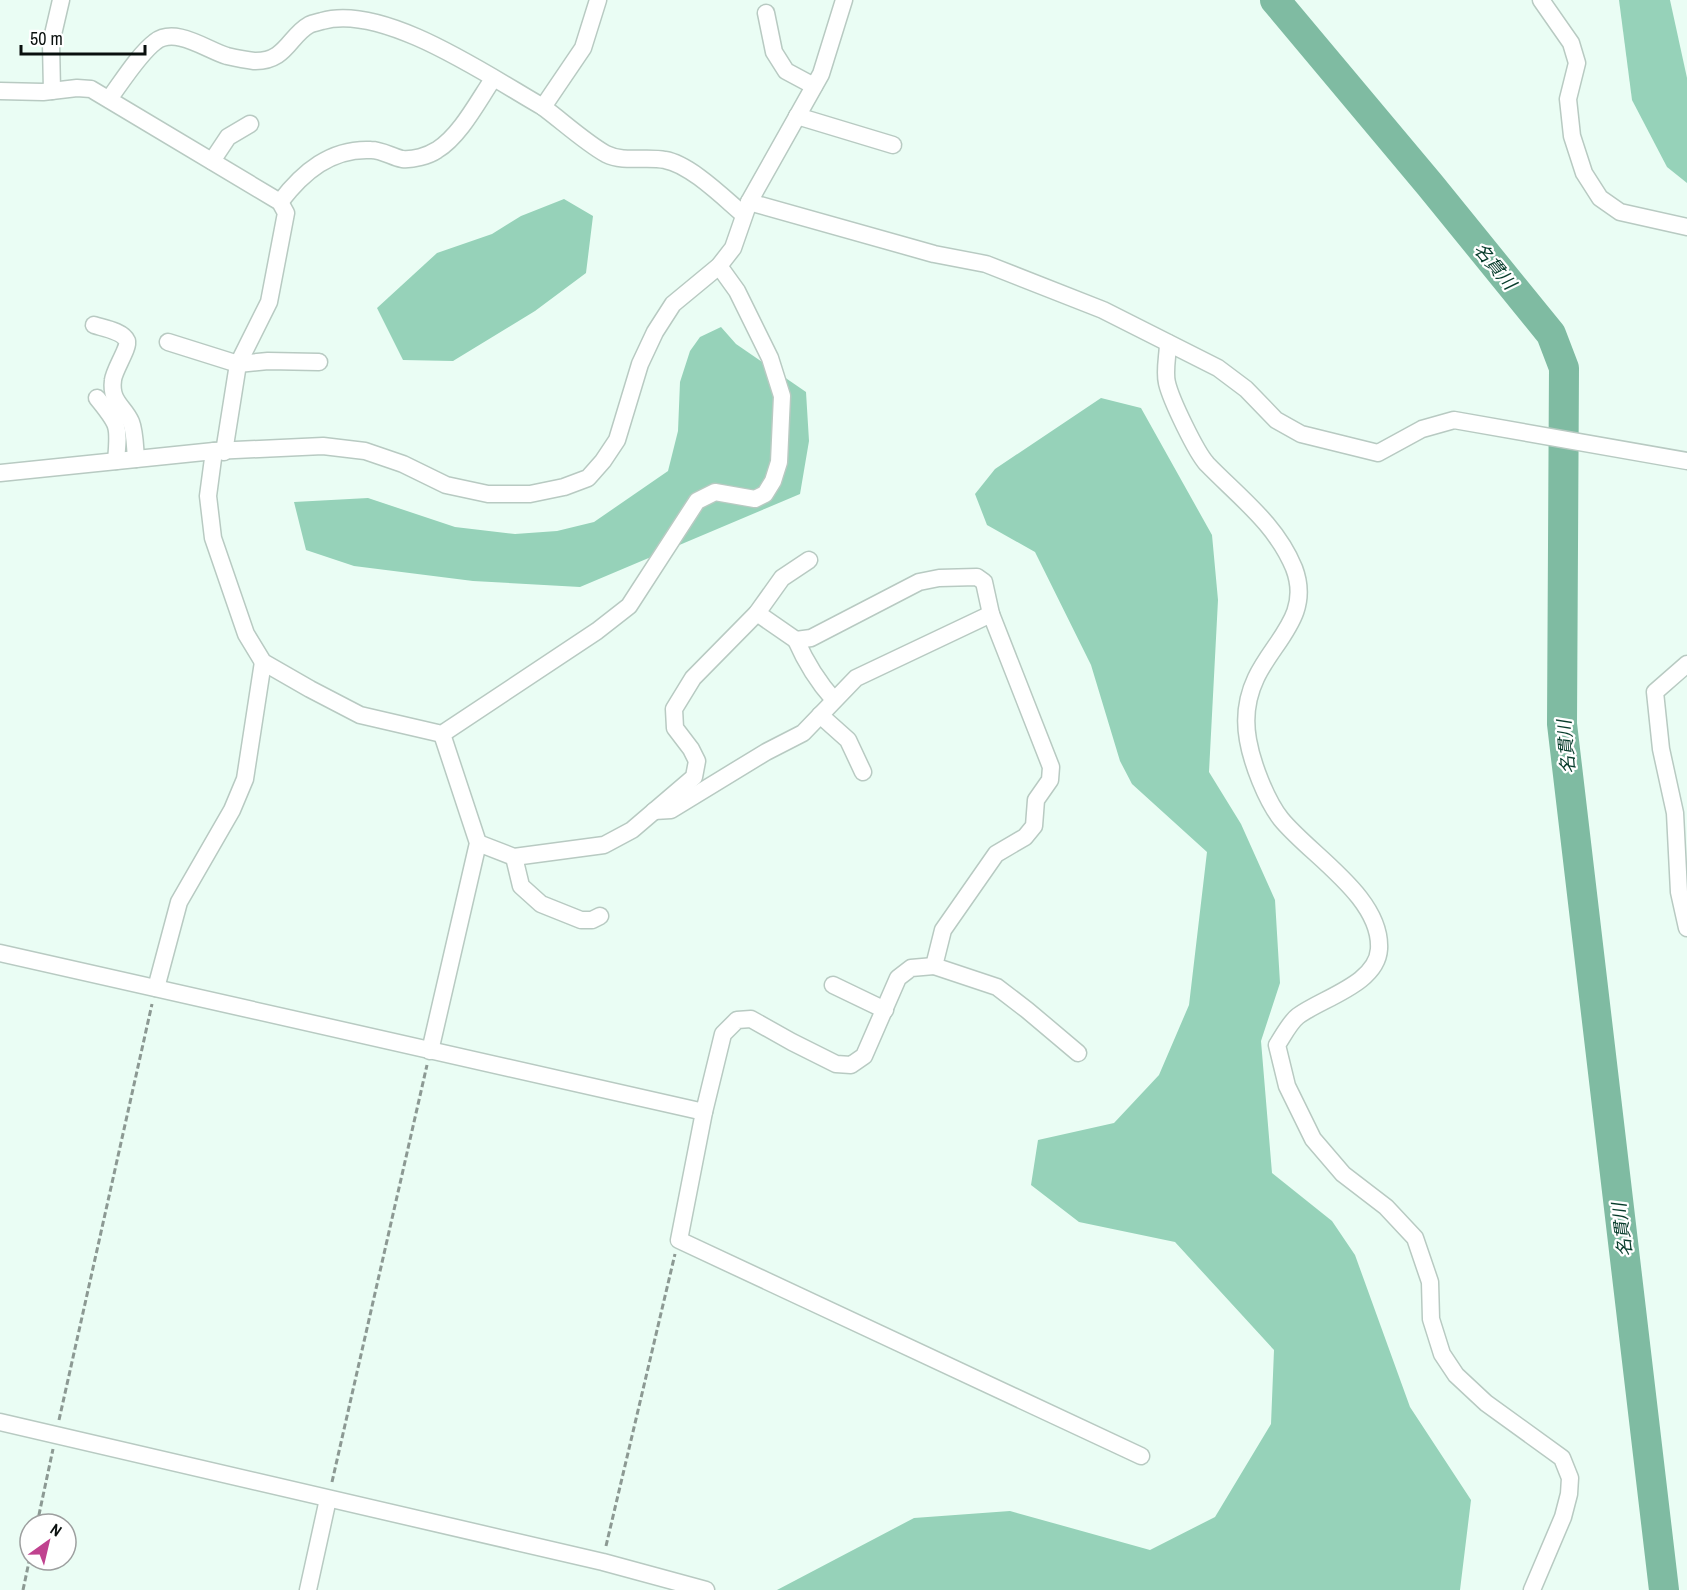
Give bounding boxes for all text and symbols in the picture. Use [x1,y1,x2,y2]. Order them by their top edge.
scale bar [21,18,146,56]
text: 50 m [30,26,63,51]
water label: 名貫川 [1468,237,1523,296]
water label: 名貫川 [1551,717,1581,775]
water label: 名貫川 [1606,1200,1638,1258]
north arrow [18,1512,78,1572]
text: N [46,1518,66,1541]

